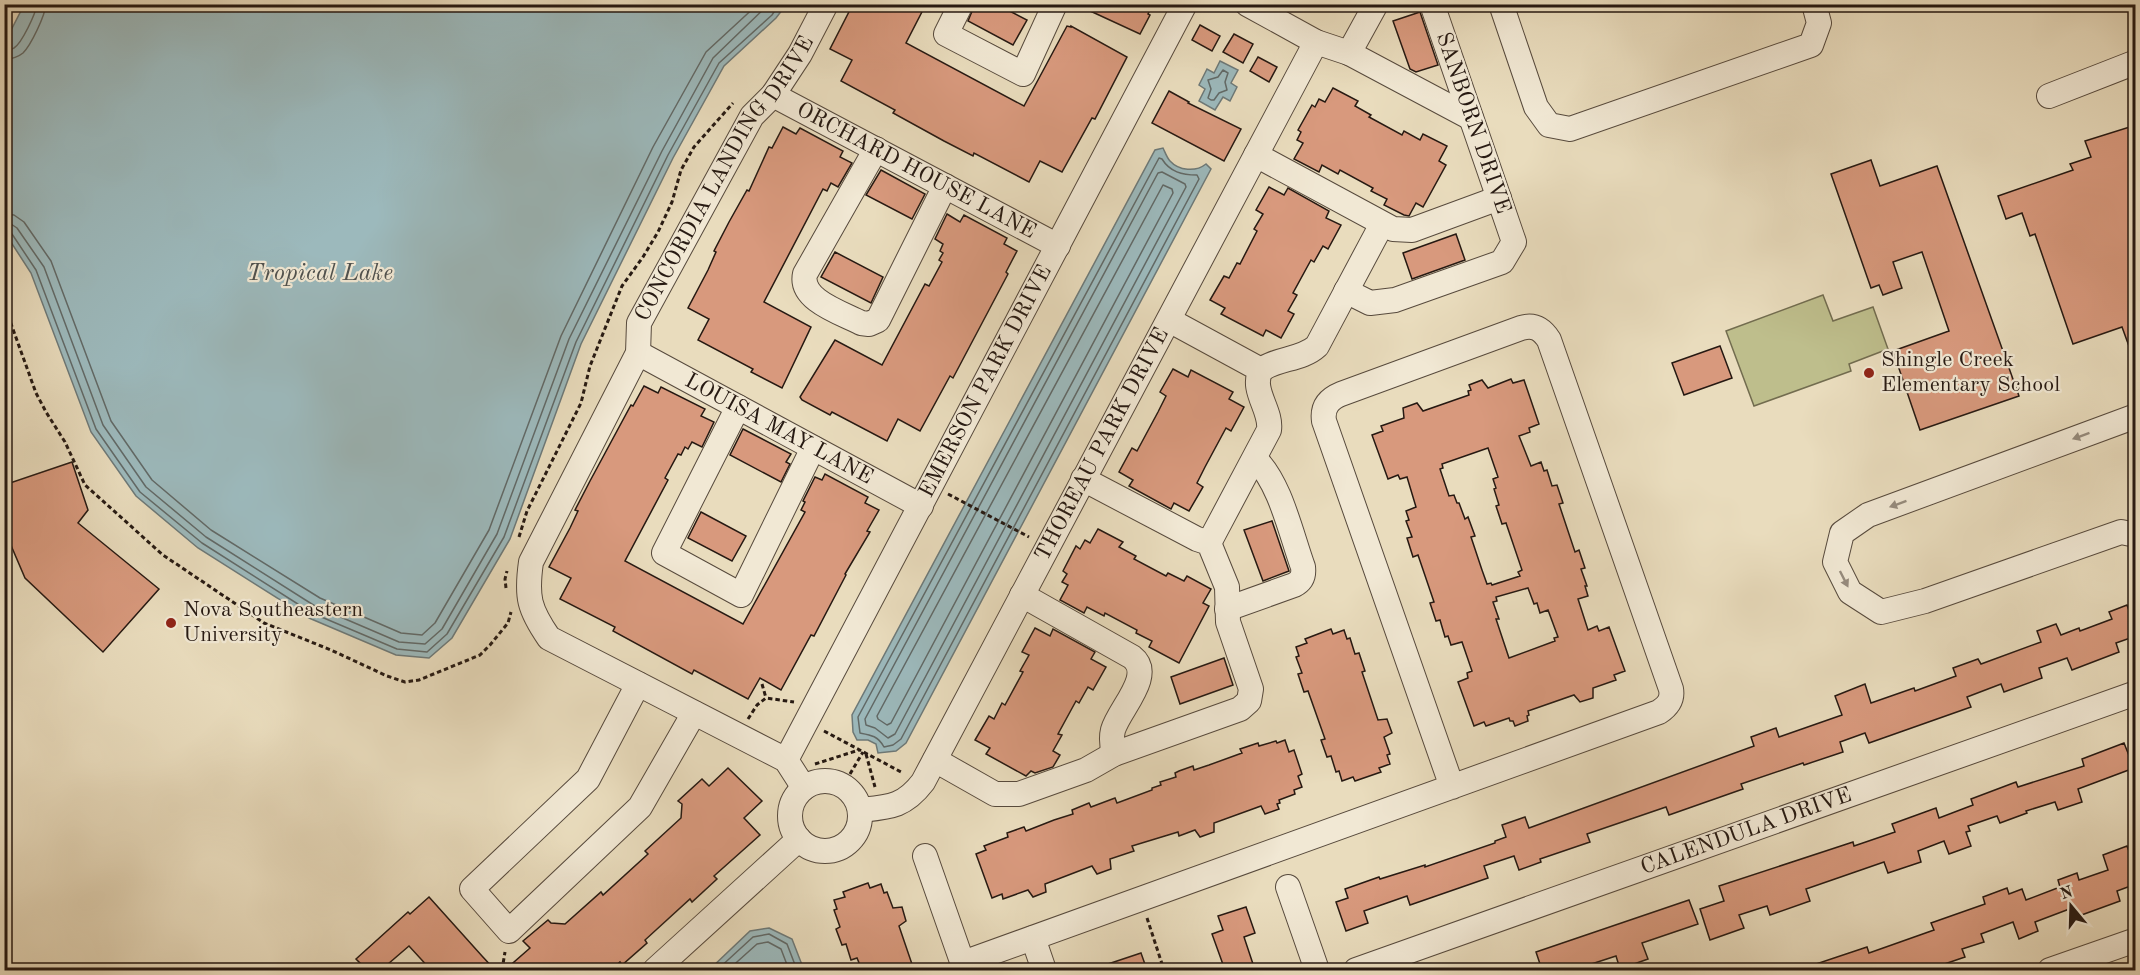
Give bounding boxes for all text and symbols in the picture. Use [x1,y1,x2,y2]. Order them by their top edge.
street label: SANBORN DRIVE [1432,30,1514,216]
street label: CONCORDIA LANDING DRIVE [631,33,818,325]
street label: ORCHARD HOUSE LANE [793,99,1039,243]
water label: Tropical Lake [247,262,393,286]
street label: EMERSON PARK DRIVE [916,262,1056,501]
street label: THOREAU PARK DRIVE [1031,324,1173,565]
place label: Shingle Creek Elementary School [1881,349,2060,396]
marker: Shingle Creek Elementary School [1862,366,1876,380]
street label: LOUISA MAY LANE [681,369,876,489]
one-way arrow [2072,432,2090,441]
one-way arrow [1889,500,1907,509]
one-way arrow [1839,570,1848,587]
place label: Nova Southeastern University [183,599,363,646]
marker: Nova Southeastern University [164,616,178,630]
street label: CALENDULA DRIVE [1638,784,1855,879]
north arrow [2041,876,2101,936]
text: N [2058,884,2076,903]

